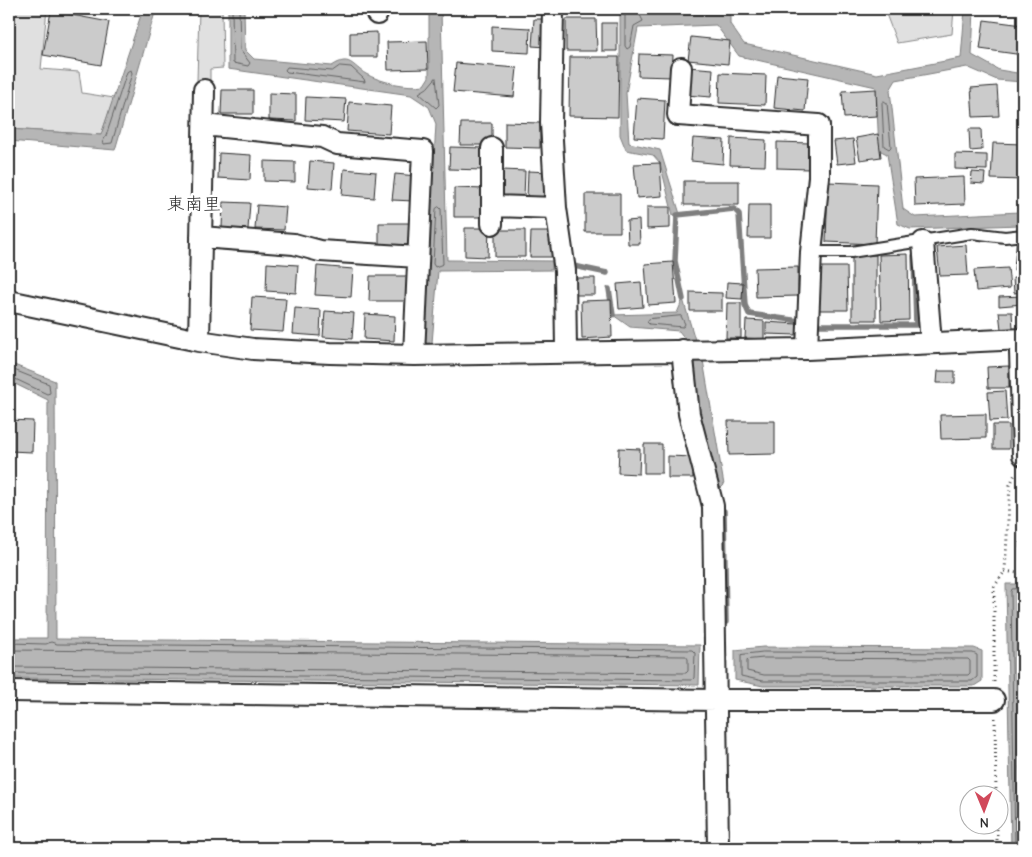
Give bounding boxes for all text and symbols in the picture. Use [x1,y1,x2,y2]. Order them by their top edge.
district label: 東南里 [167,194,221,215]
north arrow [960,784,1010,834]
text: N [980,814,989,831]

